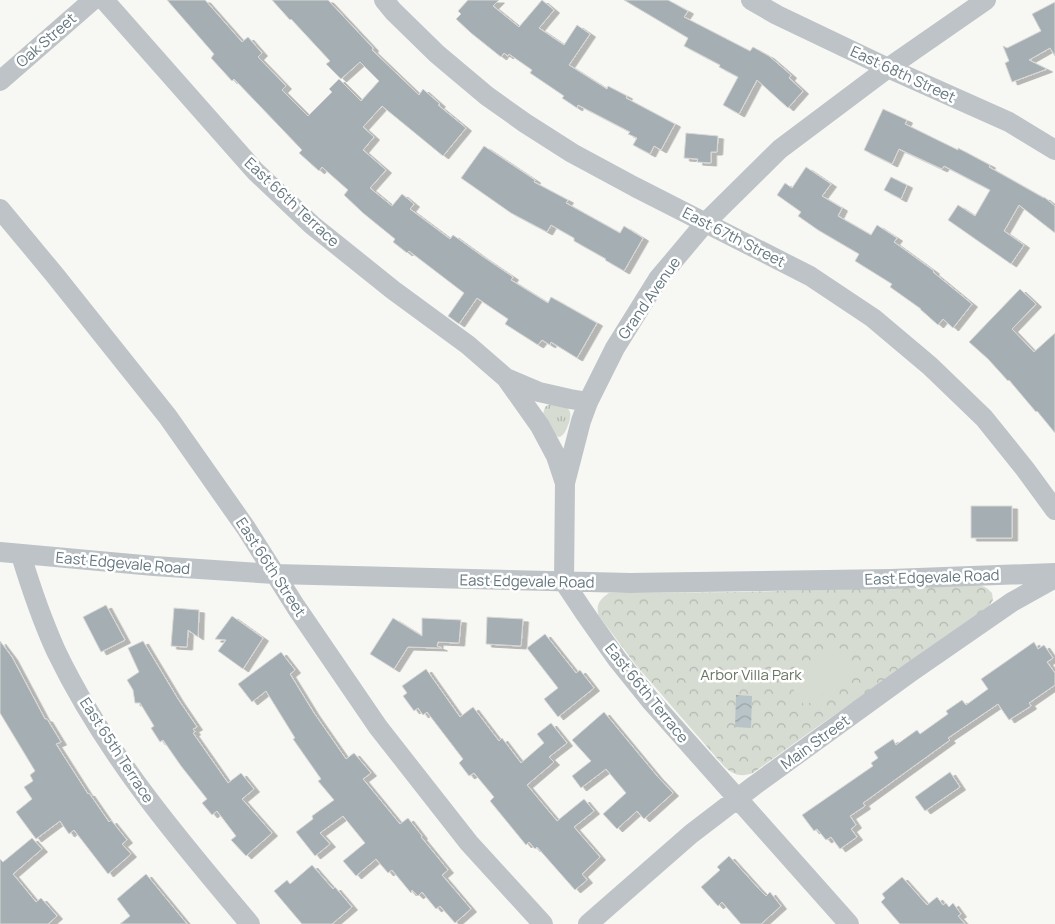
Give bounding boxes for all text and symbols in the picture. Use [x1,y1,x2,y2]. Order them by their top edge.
street label: Oak Street [11,8,81,72]
street label: East 68th Street [847,40,959,108]
street label: East 66th Terrace [240,153,344,252]
street label: East 67th Street [679,202,789,272]
street label: Grand Avenue [613,252,685,343]
street label: East 66th Street [231,513,311,621]
street label: East Edgevale Road [55,547,191,579]
street label: East Edgevale Road [864,564,1000,590]
street label: East Edgevale Road [459,569,595,593]
street label: East 66th Terrace [600,639,694,747]
park label: Arbor Villa Park [700,664,802,685]
street label: East 65th Terrace [75,693,159,807]
street label: Main Street [776,710,854,774]

